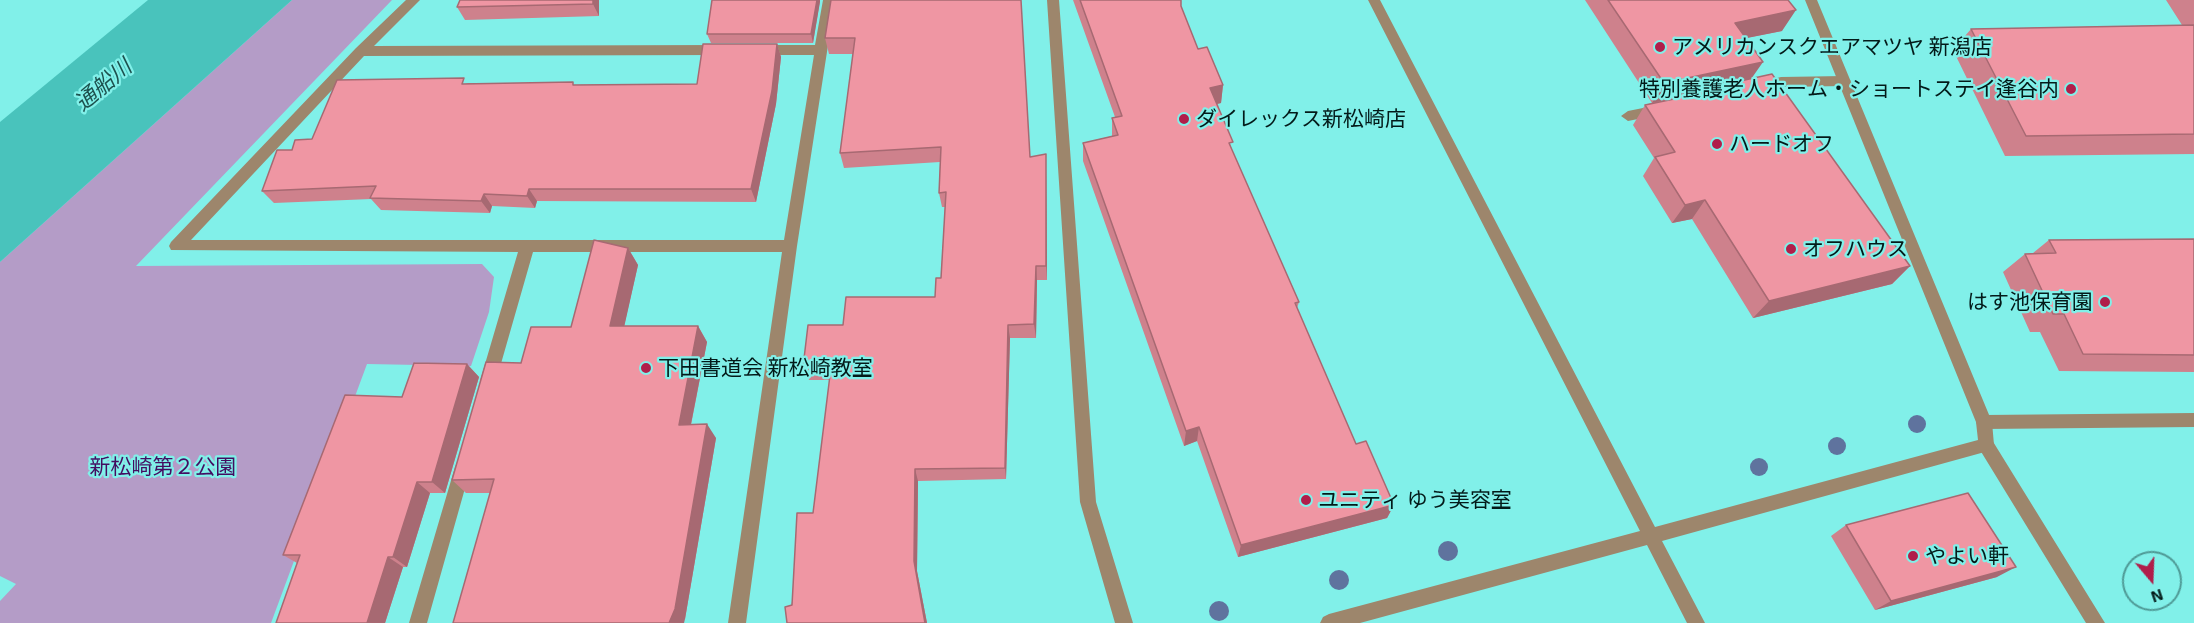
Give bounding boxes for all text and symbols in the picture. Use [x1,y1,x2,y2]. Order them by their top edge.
place label: アメリカンスクエアマツヤ 新潟店 [1672,34,1992,60]
marker: アメリカンスクエアマツヤ 新潟店 [1653,40,1667,54]
water label: 通船川 [69,54,137,116]
place label: 特別養護老人ホーム・ショートステイ逢谷内 [1639,76,2059,102]
marker: 特別養護老人ホーム・ショートステイ逢谷内 [2064,82,2078,96]
place label: ダイレックス新松崎店 [1196,106,1406,132]
marker: ダイレックス新松崎店 [1177,112,1191,126]
place label: ハードオフ [1729,131,1834,157]
marker: ハードオフ [1710,137,1724,151]
place label: オフハウス [1803,236,1908,262]
marker: オフハウス [1784,242,1798,256]
place label: はす池保育園 [1967,289,2093,315]
marker: はす池保育園 [2098,295,2112,309]
place label: 下田書道会 新松崎教室 [658,355,873,381]
marker: 下田書道会 新松崎教室 [639,361,653,375]
park label: 新松崎第２公園 [90,454,236,480]
place label: ユニティ ゆう美容室 [1318,487,1512,513]
marker: ユニティ ゆう美容室 [1299,493,1313,507]
place label: やよい軒 [1925,543,2009,569]
marker: やよい軒 [1906,549,1920,563]
north arrow [2122,551,2182,611]
text: N [2149,586,2166,607]

